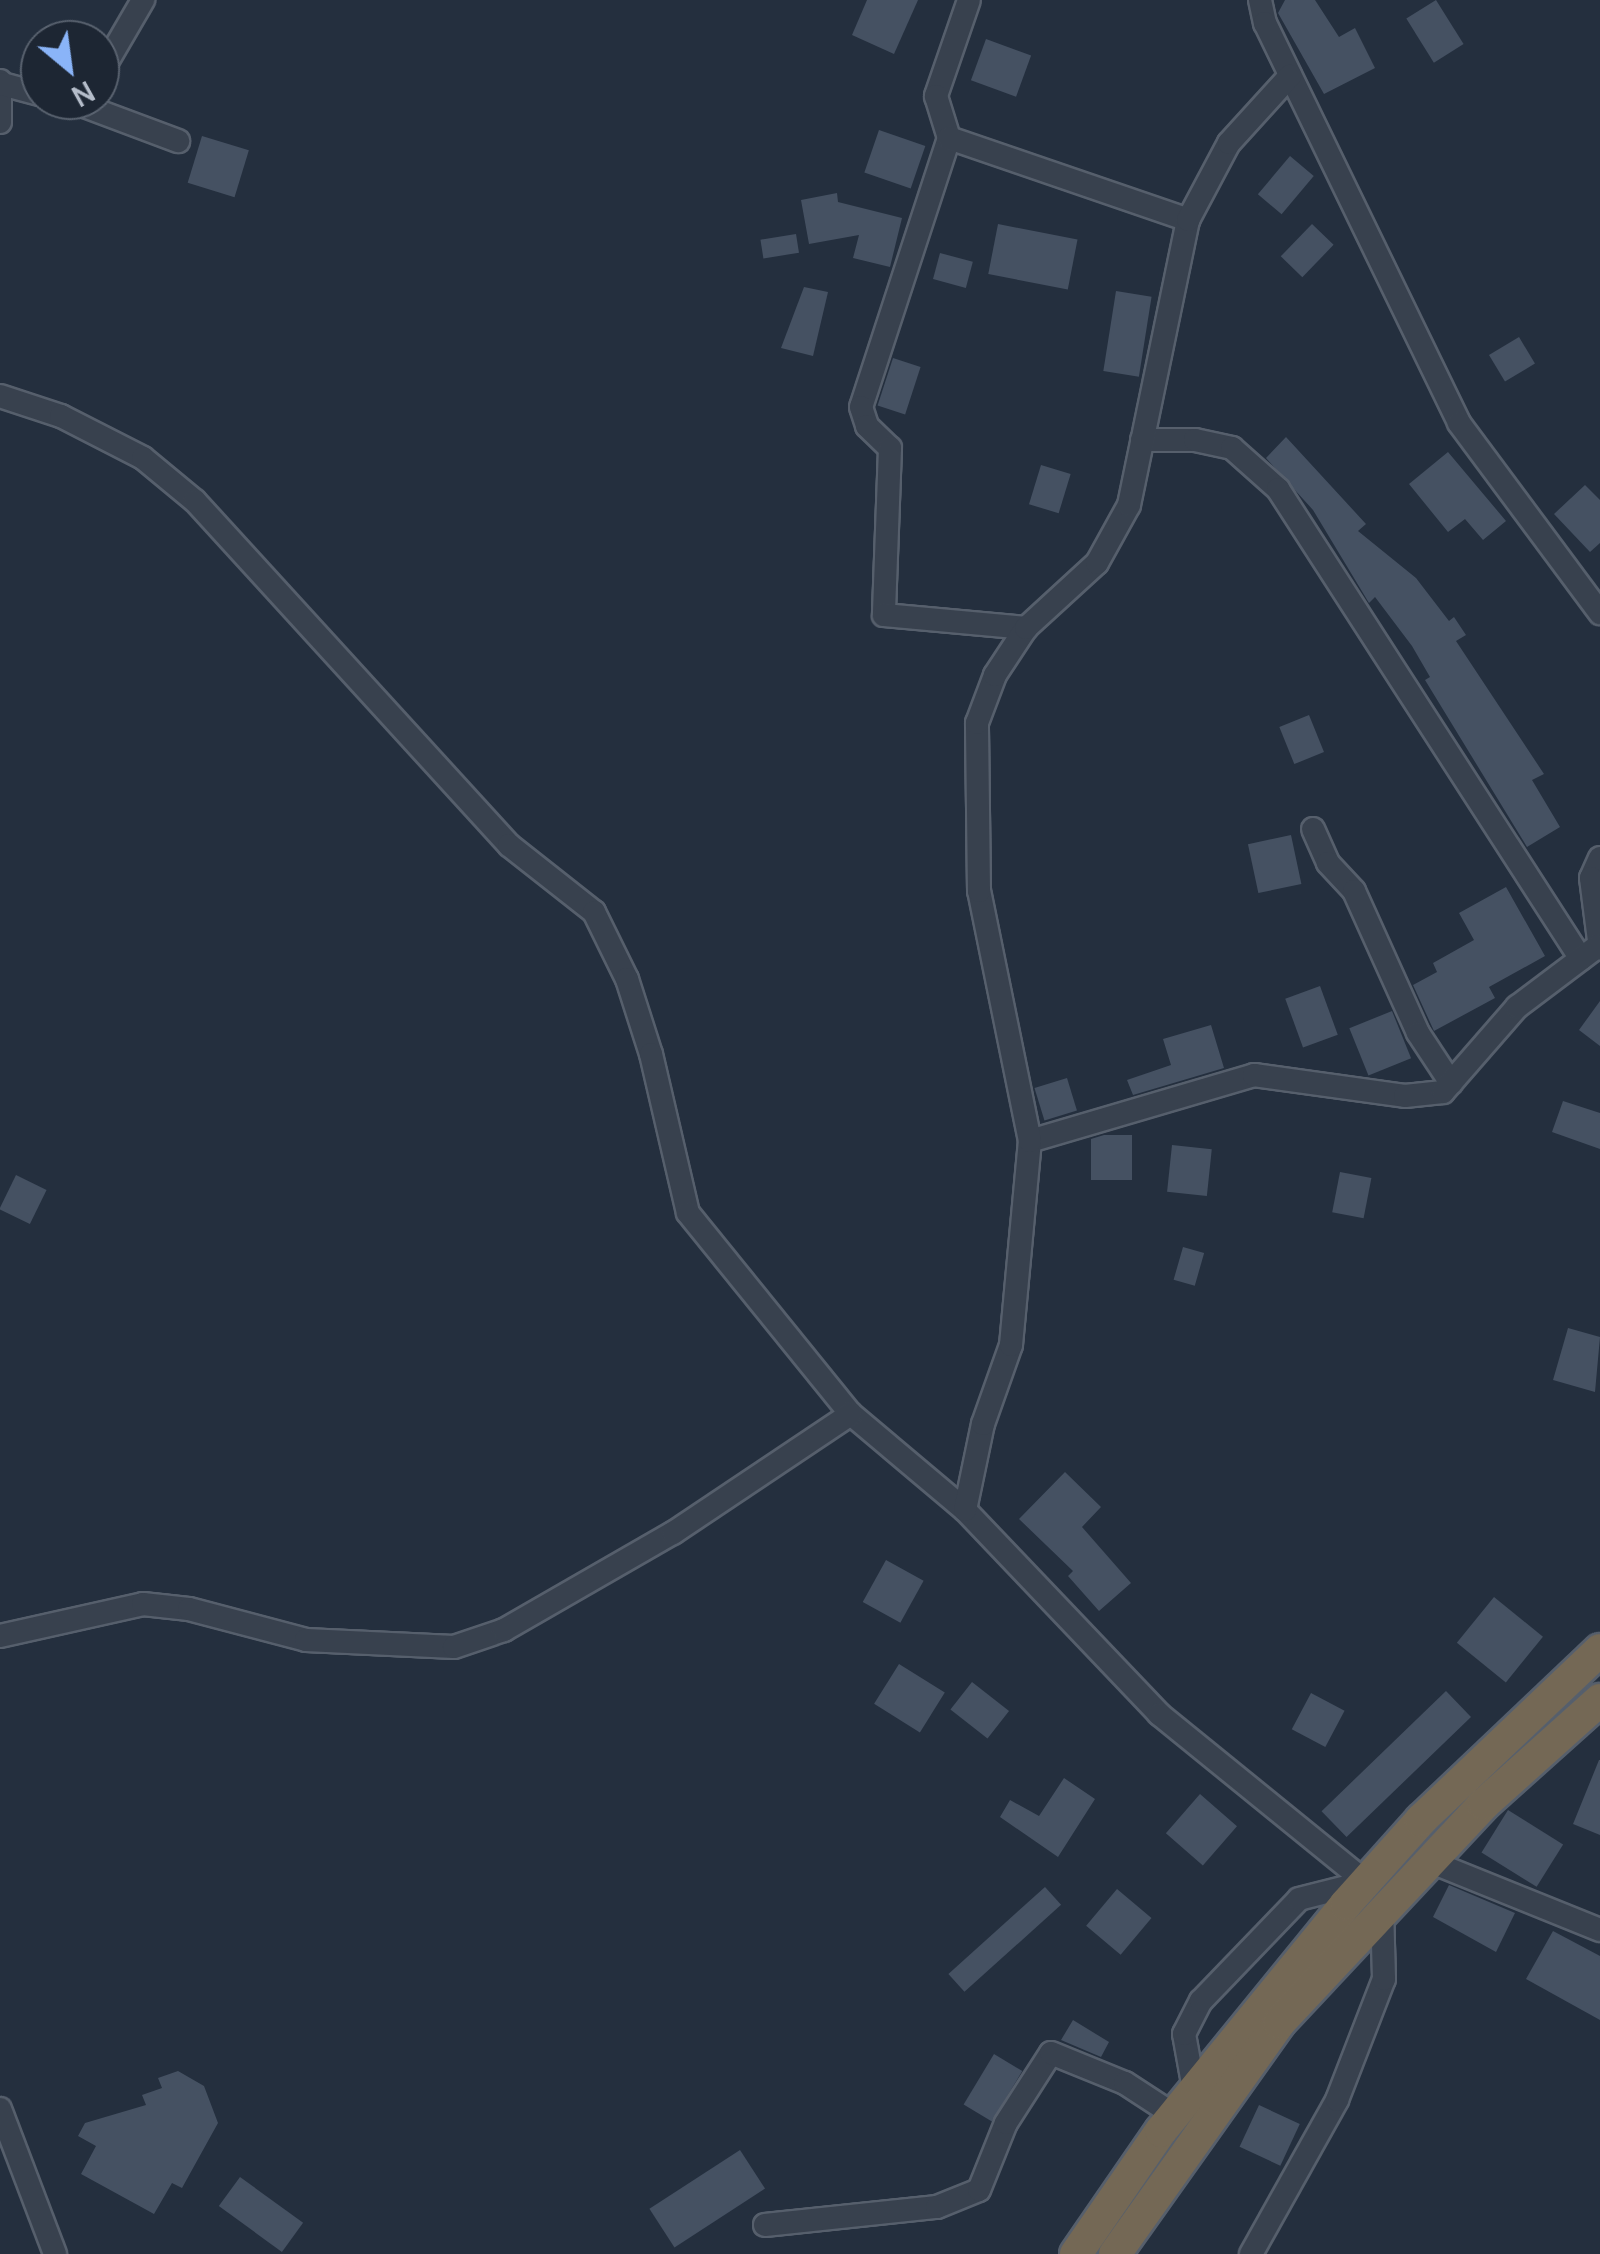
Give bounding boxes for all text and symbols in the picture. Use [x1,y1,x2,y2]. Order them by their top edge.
north arrow [20,20,120,120]
text: N [66,73,102,116]

